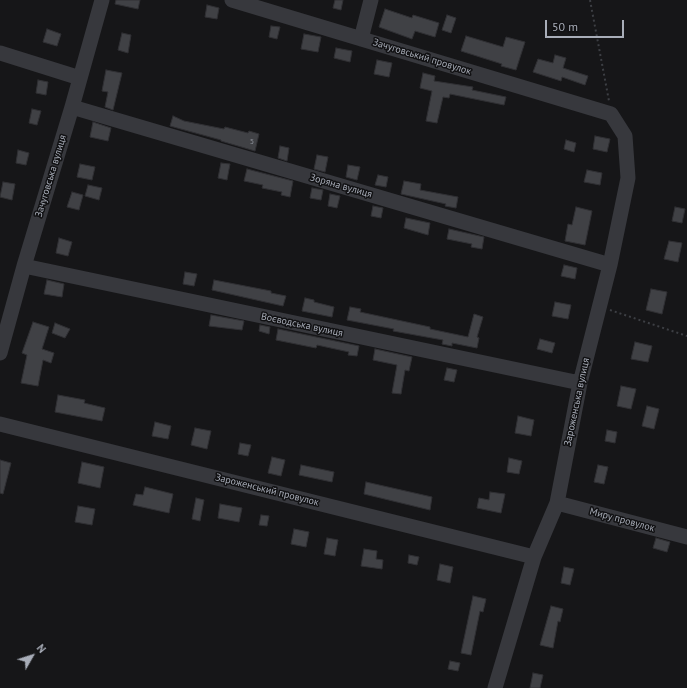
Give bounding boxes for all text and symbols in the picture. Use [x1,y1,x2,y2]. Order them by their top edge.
scale bar [547,12,626,38]
text: 50 m [552,19,578,34]
street label: Зачуговський провулок [371,36,473,78]
street label: Зачуговська вулиця [33,133,69,219]
house number: 5 [250,137,254,147]
street label: Зоряна вулиця [308,171,374,201]
street label: Воєводська вулиця [260,310,344,340]
street label: Зароженська вулиця [562,357,592,447]
street label: Зароженський провулок [214,471,320,509]
street label: Миру провулок [588,506,656,534]
north arrow [12,636,52,676]
text: N [34,641,49,656]

